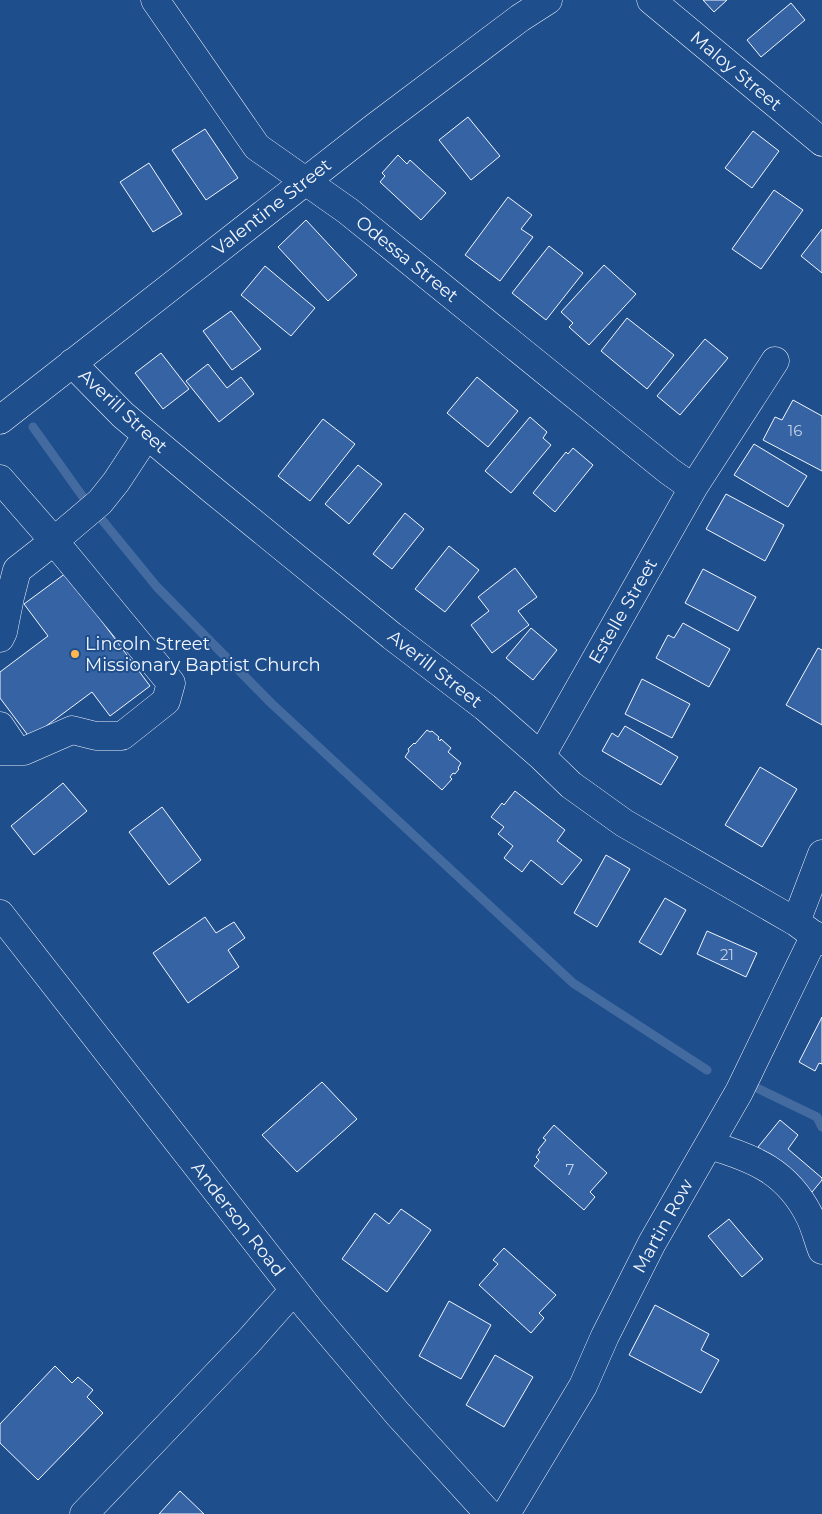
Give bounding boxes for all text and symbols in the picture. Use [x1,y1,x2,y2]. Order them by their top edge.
street label: Maloy Street [686,26,786,116]
street label: Valentine Street [208,154,336,260]
street label: Odessa Street [351,211,463,307]
street label: Averill Street [74,364,172,458]
house number: 16 [788,421,802,440]
street label: Estelle Street [584,554,662,668]
street label: Averill Street [383,625,487,713]
place label: Lincoln Street Missionary Baptist Church [85,633,321,676]
marker: Lincoln Street Missionary Baptist Church [69,648,81,660]
house number: 21 [720,945,734,964]
street label: Anderson Road [186,1157,290,1281]
house number: 7 [566,1160,575,1179]
street label: Martin Row [628,1175,698,1277]

